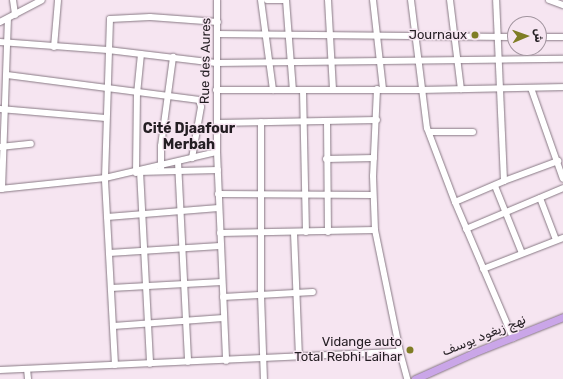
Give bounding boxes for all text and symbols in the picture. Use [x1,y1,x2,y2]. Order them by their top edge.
north arrow [507,16,547,56]
street label: Rue des Aures [197,17,215,105]
place label: Journaux [409,27,467,43]
text: ش [532,28,545,43]
marker: Journaux [470,30,480,40]
district label: Cité Djaafour Merbah [143,121,235,154]
street label: نهج زيغود يوسف [440,312,528,360]
place label: Vidange auto Total Rebhi Laihar [294,335,402,366]
marker: Vidange auto Total Rebhi Laihar [405,345,415,355]

